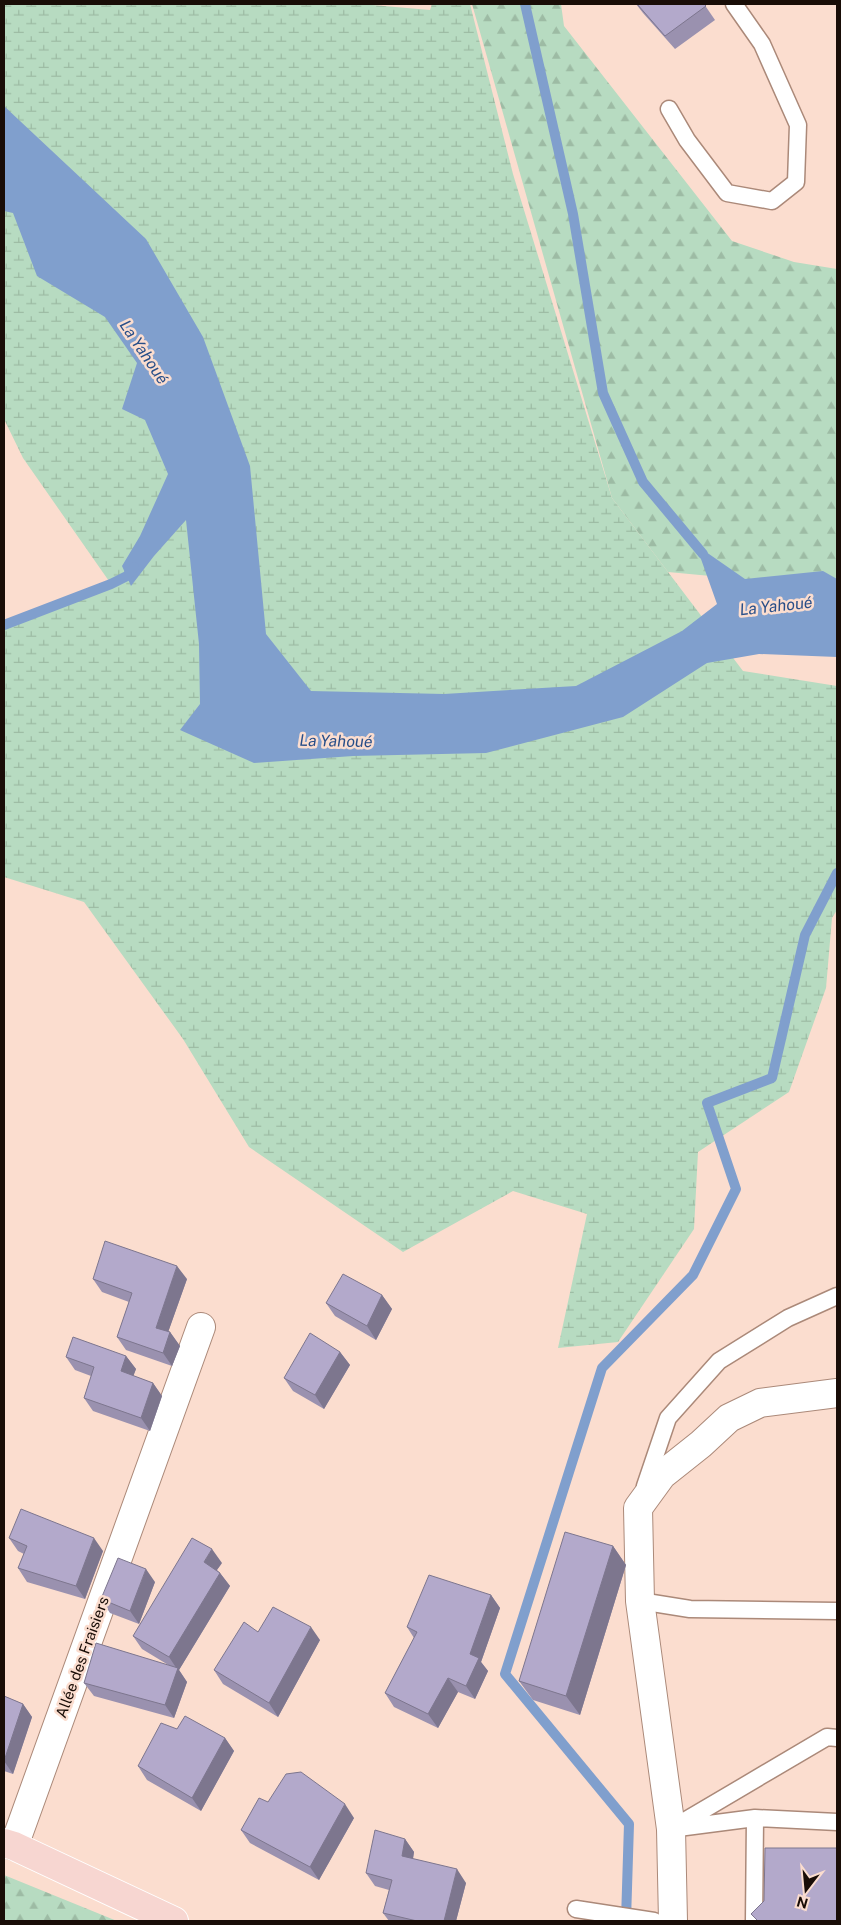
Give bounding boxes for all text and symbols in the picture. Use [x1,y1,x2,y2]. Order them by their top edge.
water label: La Yahoué [116,316,173,388]
water label: La Yahoué [739,593,814,619]
water label: La Yahoué [299,731,373,751]
street label: Allée des Fraisiers [52,1594,112,1720]
north arrow [781,1865,831,1915]
text: N [795,1893,810,1912]

